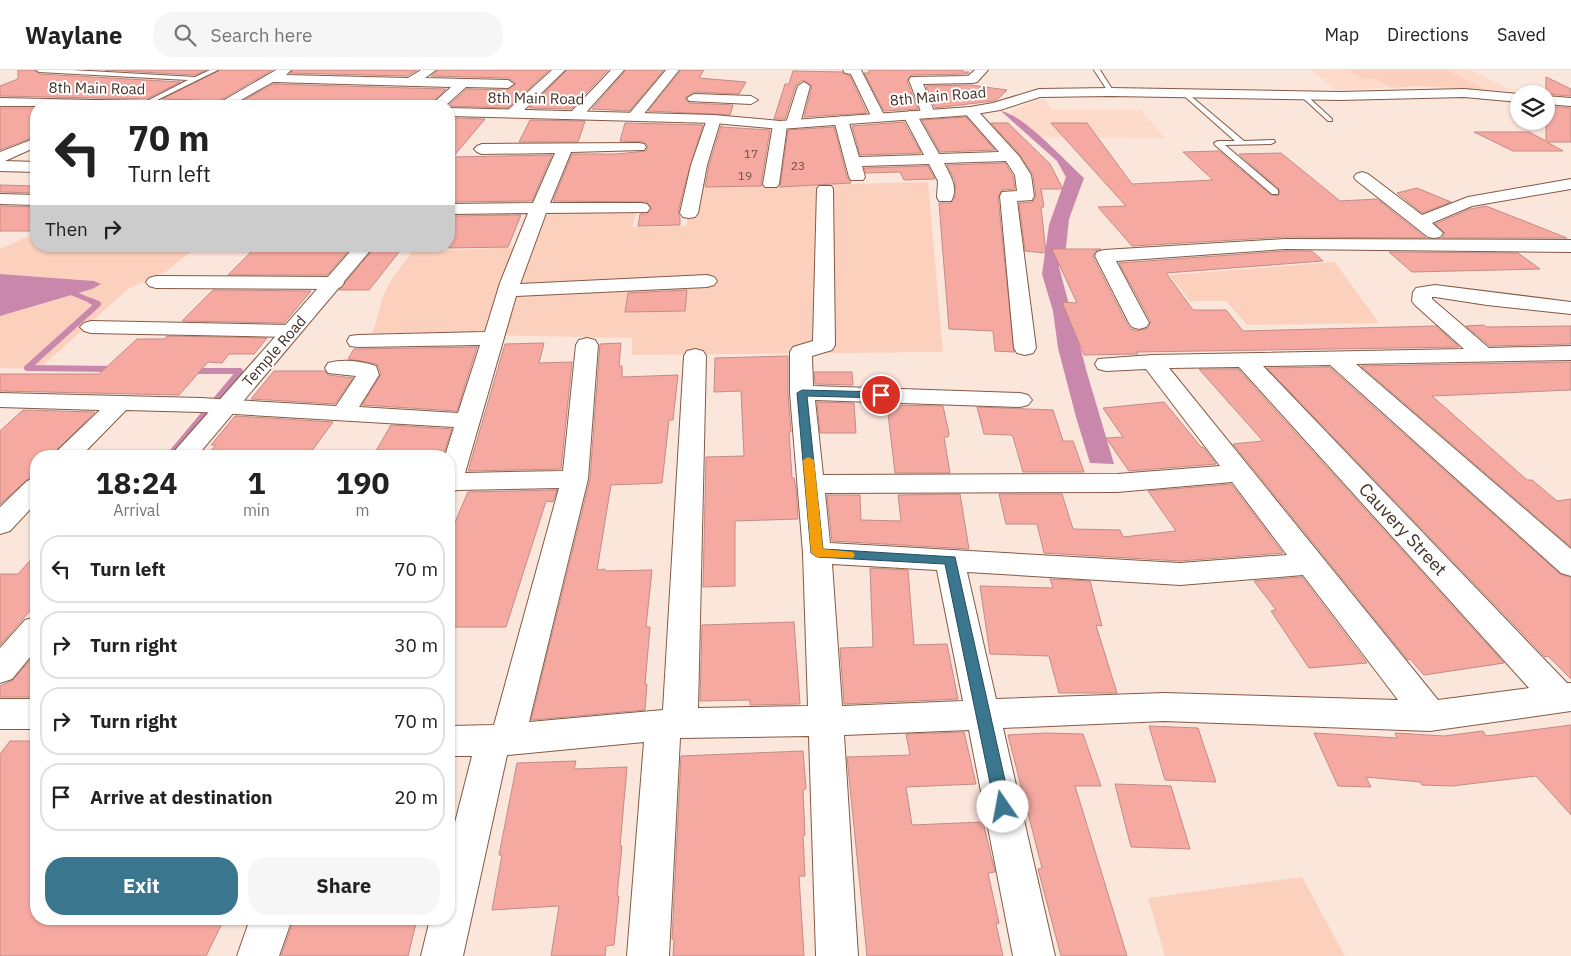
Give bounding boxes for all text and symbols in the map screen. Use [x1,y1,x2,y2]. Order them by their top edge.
search box [153,12,503,57]
text: Waylane [25,19,123,51]
icon: search [171,21,199,49]
text: Search here [211,23,312,47]
text: Map [1324,23,1359,46]
text: Directions [1387,23,1469,46]
text: Saved [1497,23,1546,46]
street label: 8th Main Road [48,78,146,98]
street label: 8th Main Road [889,82,987,110]
map controls [1510,85,1555,130]
button: layers [1510,85,1555,130]
street label: 8th Main Road [487,88,585,108]
text: 70 m [128,115,210,161]
icon: left [45,120,110,185]
house number: 17 [744,146,758,161]
house number: 23 [791,158,805,173]
text: Turn left [128,159,211,188]
house number: 19 [738,168,752,183]
icon: right [98,215,126,243]
text: Then [45,217,88,241]
street label: Temple Road [238,312,310,390]
pin [860,374,902,416]
icon: arrive [867,381,895,409]
text: 18:24 [96,463,177,502]
text: 1 [247,463,265,502]
text: 190 [335,463,389,502]
street label: Cauvery Street [1354,478,1452,580]
text: Arrival [113,500,160,520]
text: min [243,500,270,520]
text: m [355,500,369,520]
icon: left [47,555,75,583]
text: Turn left [90,557,166,581]
text: 70 m [394,557,438,581]
icon: right [47,631,75,659]
text: Turn right [90,633,177,657]
text: 30 m [394,633,438,657]
icon: right [47,707,75,735]
text: Turn right [90,709,177,733]
text: 70 m [394,709,438,733]
position arrow [976,780,1028,832]
icon: arrive [47,783,75,811]
text: Arrive at destination [90,785,273,809]
text: 20 m [394,785,438,809]
button: Exit [45,857,238,915]
button: Share [248,857,440,915]

